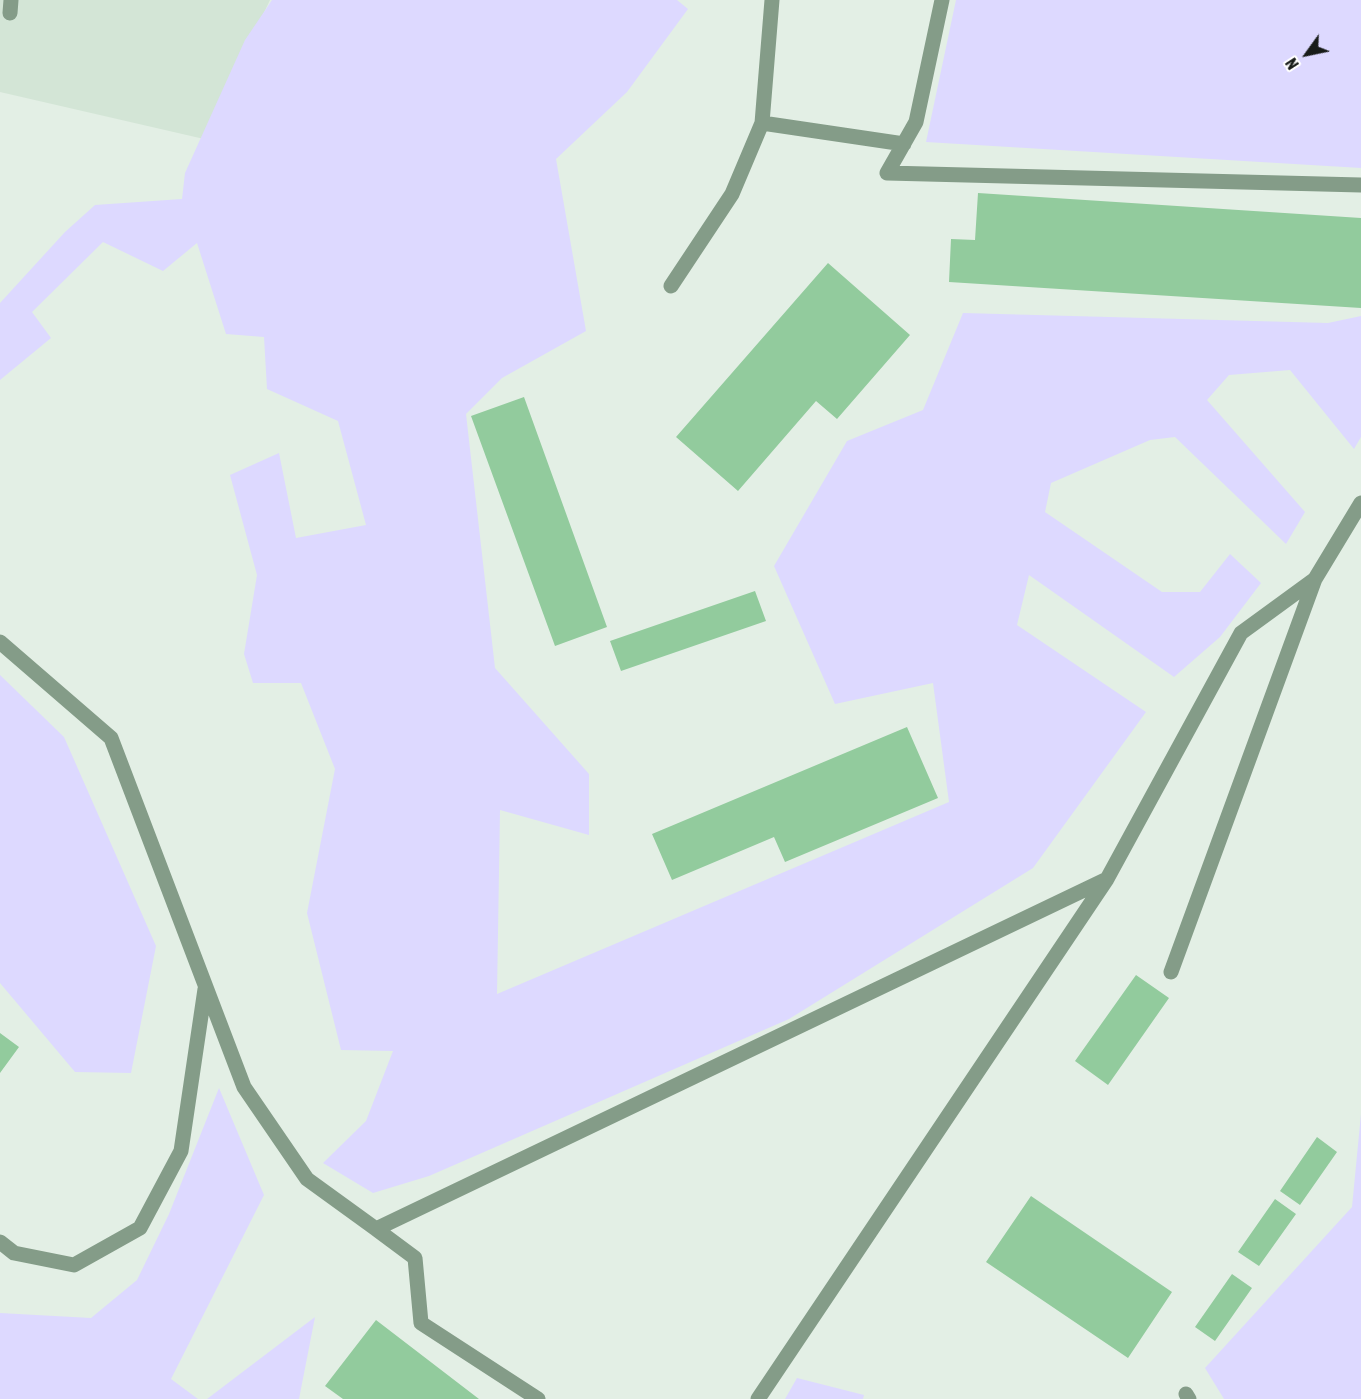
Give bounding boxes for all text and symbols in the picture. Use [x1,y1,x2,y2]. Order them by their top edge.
north arrow [1277,24,1337,84]
text: N [1282,55,1302,73]

